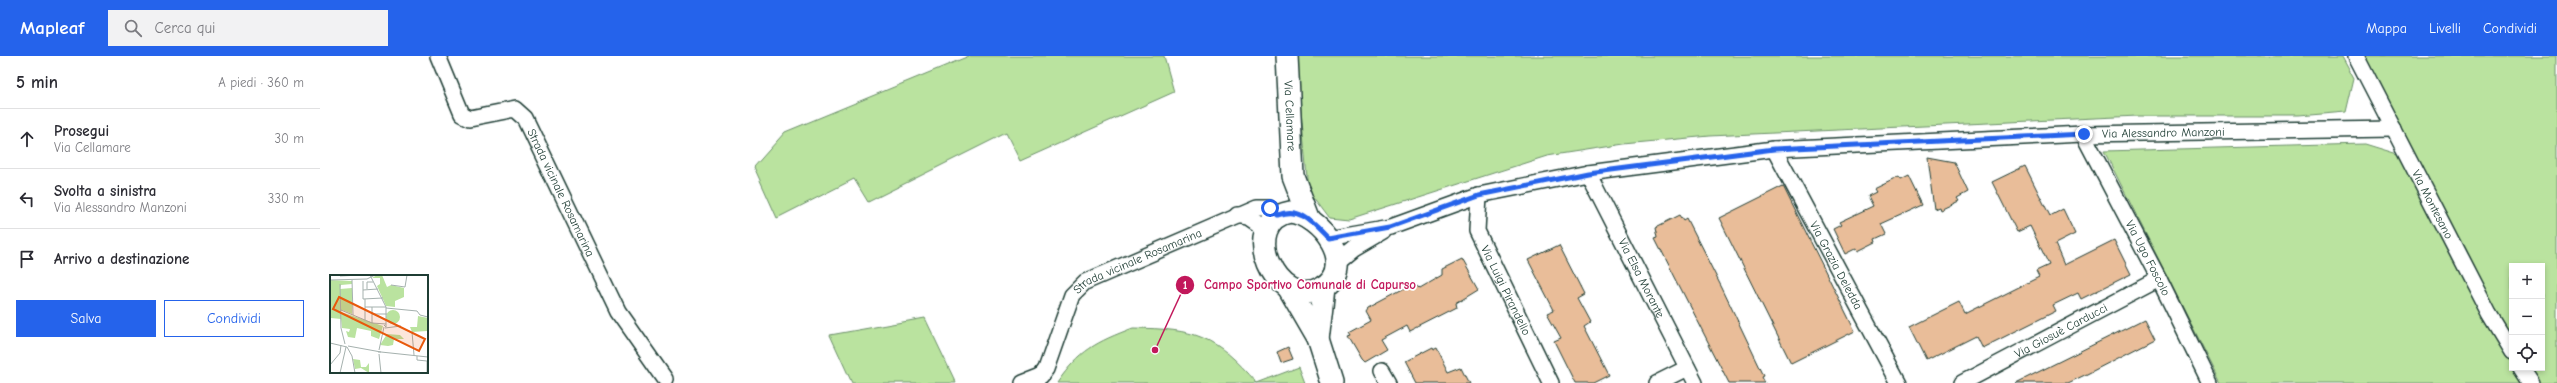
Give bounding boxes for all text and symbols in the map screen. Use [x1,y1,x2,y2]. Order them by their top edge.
search box [108,10,388,46]
text: Mapleaf [20,17,84,39]
icon: search [122,17,144,39]
text: Cerca qui [154,19,215,37]
text: Mappa [2366,20,2407,37]
text: Livelli [2429,20,2461,37]
text: Condividi [2483,20,2537,37]
text: 5 min [16,73,58,92]
text: A piedi · 360 m [218,75,304,90]
street label: Via Cellamare [1281,80,1299,152]
text: Prosegui [54,122,109,140]
route end [2075,125,2093,143]
street label: Via Alessandro Manzoni [2102,125,2225,141]
street label: Strada vicinale Rosamarina [524,127,597,259]
icon: ahead [16,128,38,150]
text: 30 m [274,131,304,146]
text: Via Cellamare [54,140,131,155]
street label: Via Montesano [2409,168,2456,241]
text: Svolta a sinistra [54,182,156,200]
icon: left [16,188,38,210]
text: 330 m [268,191,304,206]
route start [1261,199,1279,217]
text: Via Alessandro Manzoni [54,200,187,215]
street label: Via Ugo Foscolo [2123,218,2173,298]
street label: Via Grazia Deledda [1807,219,1865,312]
street label: Strada vicinale Rosamarina [1070,226,1204,297]
street label: Via Elsa Morante [1615,236,1668,320]
street label: Via Luigi Pirandello [1478,243,1534,337]
icon: arrive [16,248,38,270]
text: Arrivo a destinazione [54,250,189,268]
map controls [2509,263,2545,371]
button: + [2509,263,2545,299]
callout: Campo Sportivo Comunale di Capurso [1175,272,1424,297]
inset map [330,275,428,373]
text: Campo Sportivo Comunale di Capurso [1204,277,1416,292]
text: 1 [1183,278,1188,292]
button: − [2509,299,2545,335]
button: Salva [16,300,156,337]
button: Condividi [164,300,304,337]
street label: Via Giosuè Carducci [2012,300,2110,361]
button: locate [2509,335,2545,371]

